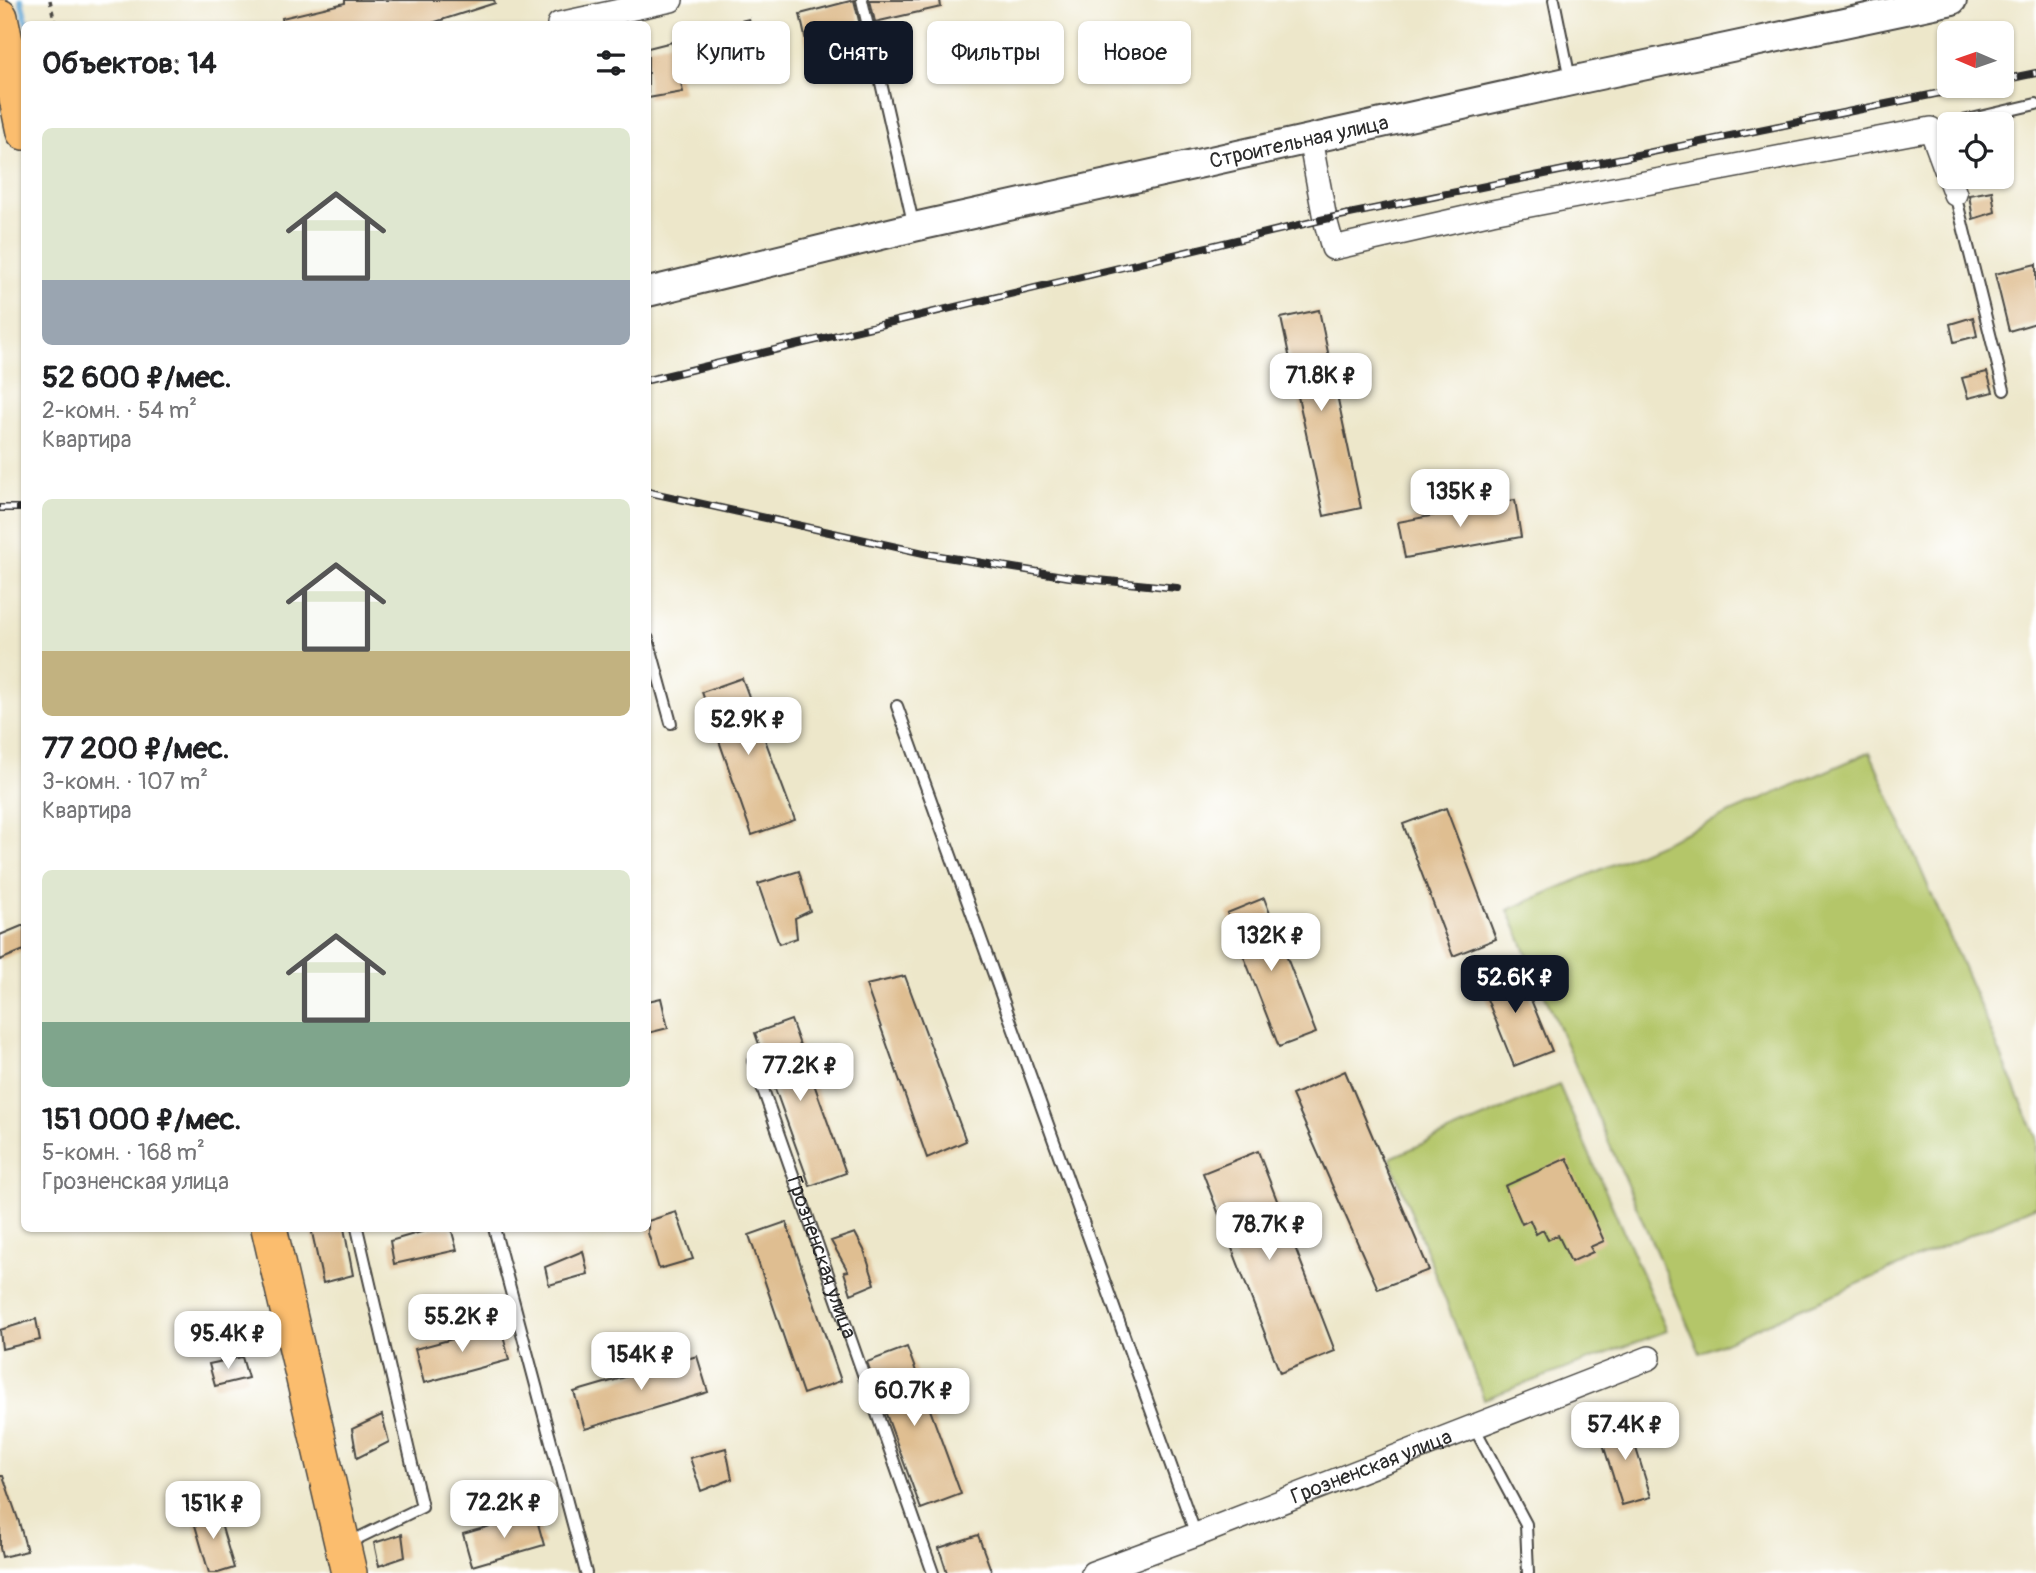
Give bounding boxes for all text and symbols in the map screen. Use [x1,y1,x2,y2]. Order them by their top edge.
chip: Купить [672,21,790,84]
chip: Снять [804,21,913,84]
chip: Фильтры [927,21,1064,84]
chip: Новое [1078,21,1191,84]
north arrow [1937,21,2014,98]
map controls [1937,21,2014,189]
icon: filters [592,44,630,82]
text: Объектов: 14 [42,45,217,82]
street label: Строительная улица [1207,109,1391,175]
button: locate [1937,112,2014,189]
icon: home [273,173,399,299]
pin: 71.8K ₽ [1256,354,1386,413]
text: 52 600 ₽/мес. [42,359,232,396]
text: 71.8K ₽ [1286,361,1356,390]
text: 2-комн. · 54 m² [42,396,197,425]
text: Квартира [42,425,131,454]
pin: 135K ₽ [1403,470,1517,529]
text: 135K ₽ [1427,477,1493,506]
icon: home [273,544,399,670]
pin: 52.9K ₽ [683,698,813,757]
text: 52.9K ₽ [711,705,785,734]
text: 77 200 ₽/мес. [42,730,230,767]
text: 3-комн. · 107 m² [42,767,208,796]
text: Квартира [42,796,131,825]
pin: 132K ₽ [1214,914,1328,973]
icon: home [273,915,399,1041]
text: 132K ₽ [1237,921,1305,950]
pin: 52.6K ₽ [1450,956,1580,1015]
text: 52.6K ₽ [1477,963,1553,992]
pin: 77.2K ₽ [735,1044,865,1103]
text: 77.2K ₽ [763,1051,837,1080]
text: 151 000 ₽/мес. [42,1101,241,1138]
text: 5-комн. · 168 m² [42,1138,205,1167]
text: Грозненская улица [42,1167,229,1196]
street label: Грозненская улица [780,1172,863,1342]
pin: 78.7K ₽ [1204,1202,1334,1262]
text: 78.7K ₽ [1232,1210,1306,1239]
pin: 55.2K ₽ [397,1294,527,1354]
text: 55.2K ₽ [424,1302,500,1331]
pin: 95.4K ₽ [163,1312,293,1371]
text: 95.4K ₽ [190,1319,266,1348]
pin: 154K ₽ [584,1332,698,1392]
text: 154K ₽ [607,1340,675,1369]
pin: 60.7K ₽ [849,1368,979,1428]
text: 60.7K ₽ [875,1376,953,1405]
pin: 57.4K ₽ [1560,1402,1690,1462]
text: 57.4K ₽ [1587,1410,1663,1439]
street label: Грозненская улица [1287,1423,1456,1511]
pin: 72.2K ₽ [439,1480,569,1540]
pin: 151K ₽ [156,1482,270,1541]
text: 72.2K ₽ [466,1488,542,1517]
text: 151K ₽ [181,1489,245,1518]

